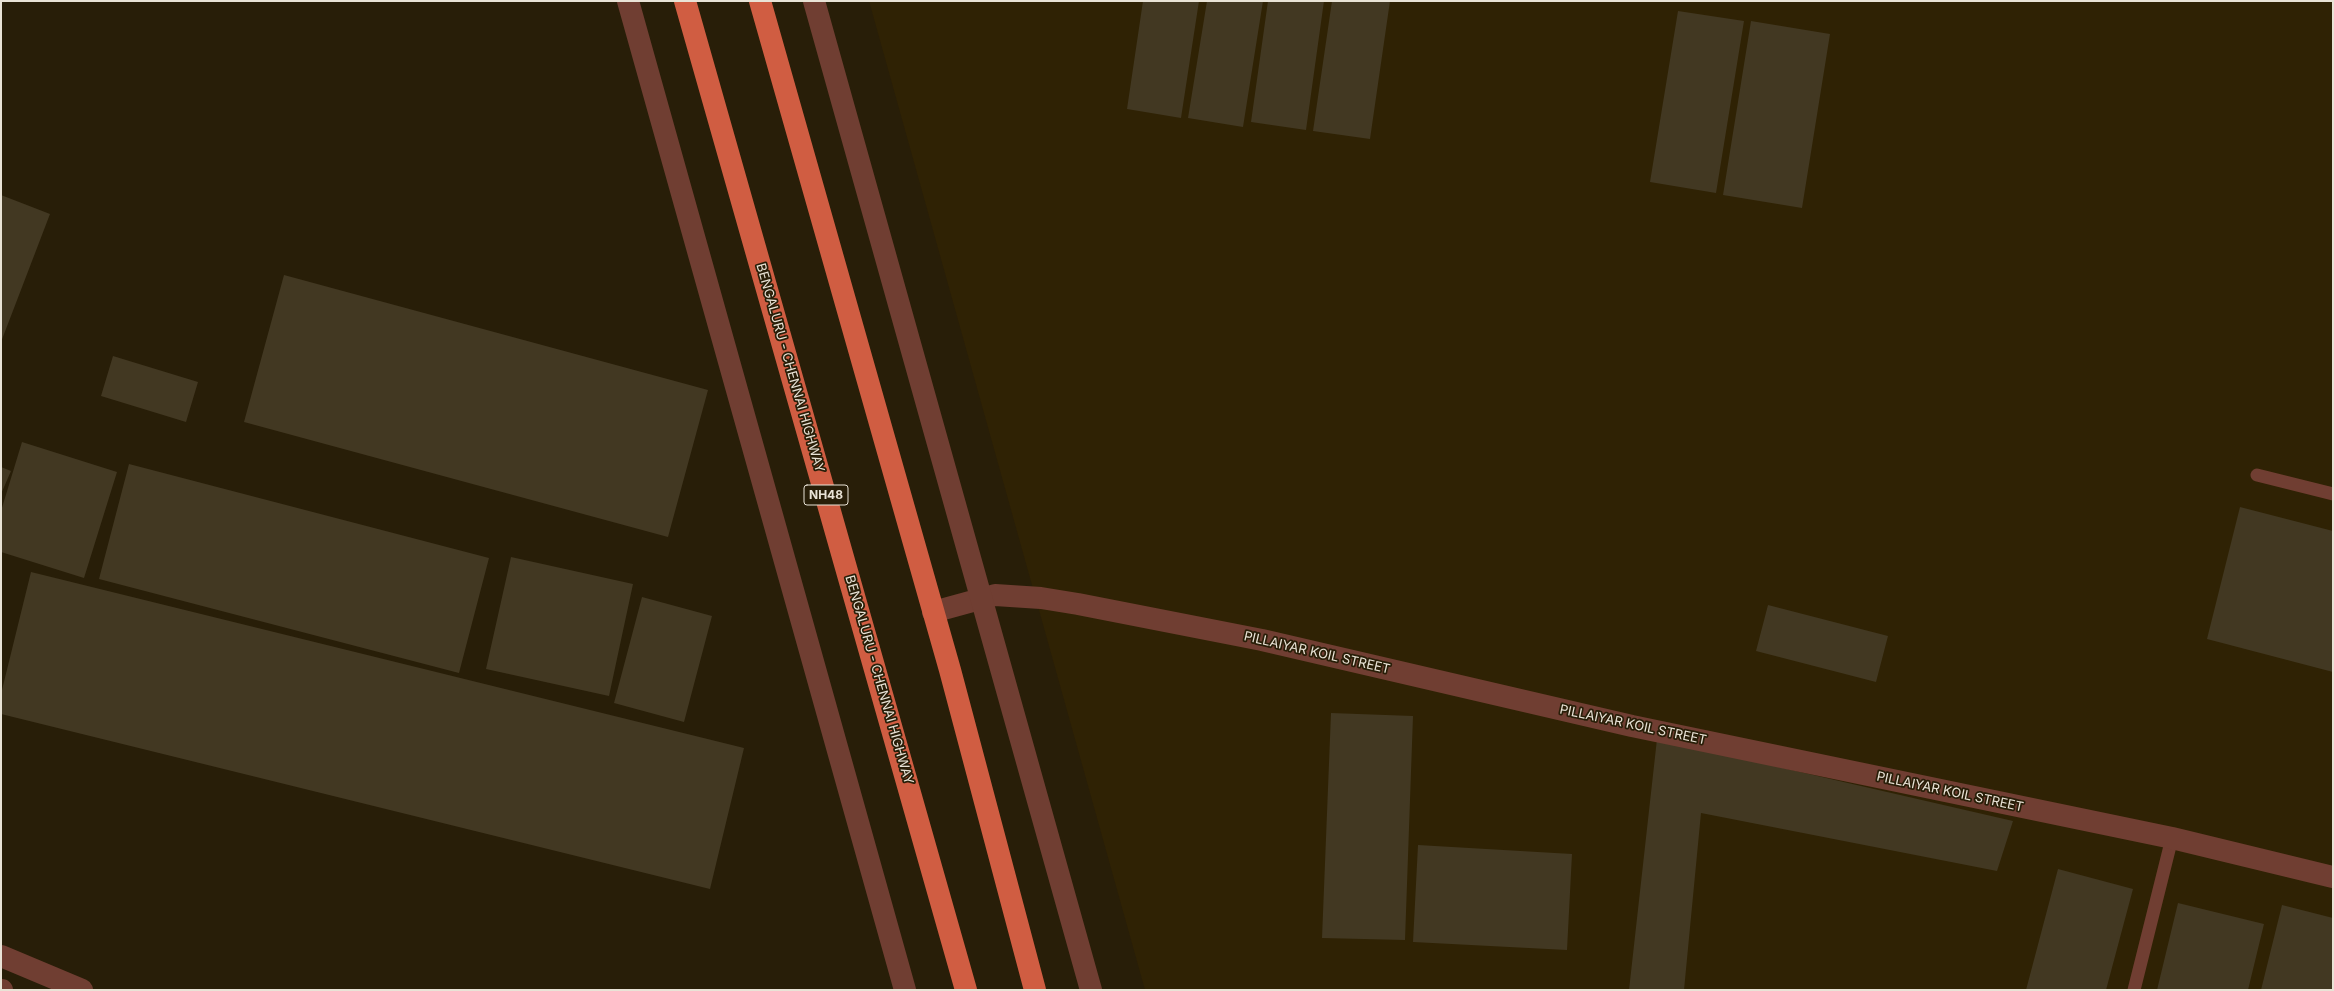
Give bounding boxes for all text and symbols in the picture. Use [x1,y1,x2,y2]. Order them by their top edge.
street label: BENGALURU - CHENNAI HIGHWAY [753,262,827,474]
road number: NH48 [804,485,848,505]
street label: BENGALURU - CHENNAI HIGHWAY [842,574,916,786]
street label: PILLAIYAR KOIL STREET [1242,629,1392,677]
street label: PILLAIYAR KOIL STREET [1558,702,1708,748]
street label: PILLAIYAR KOIL STREET [1875,769,2025,815]

